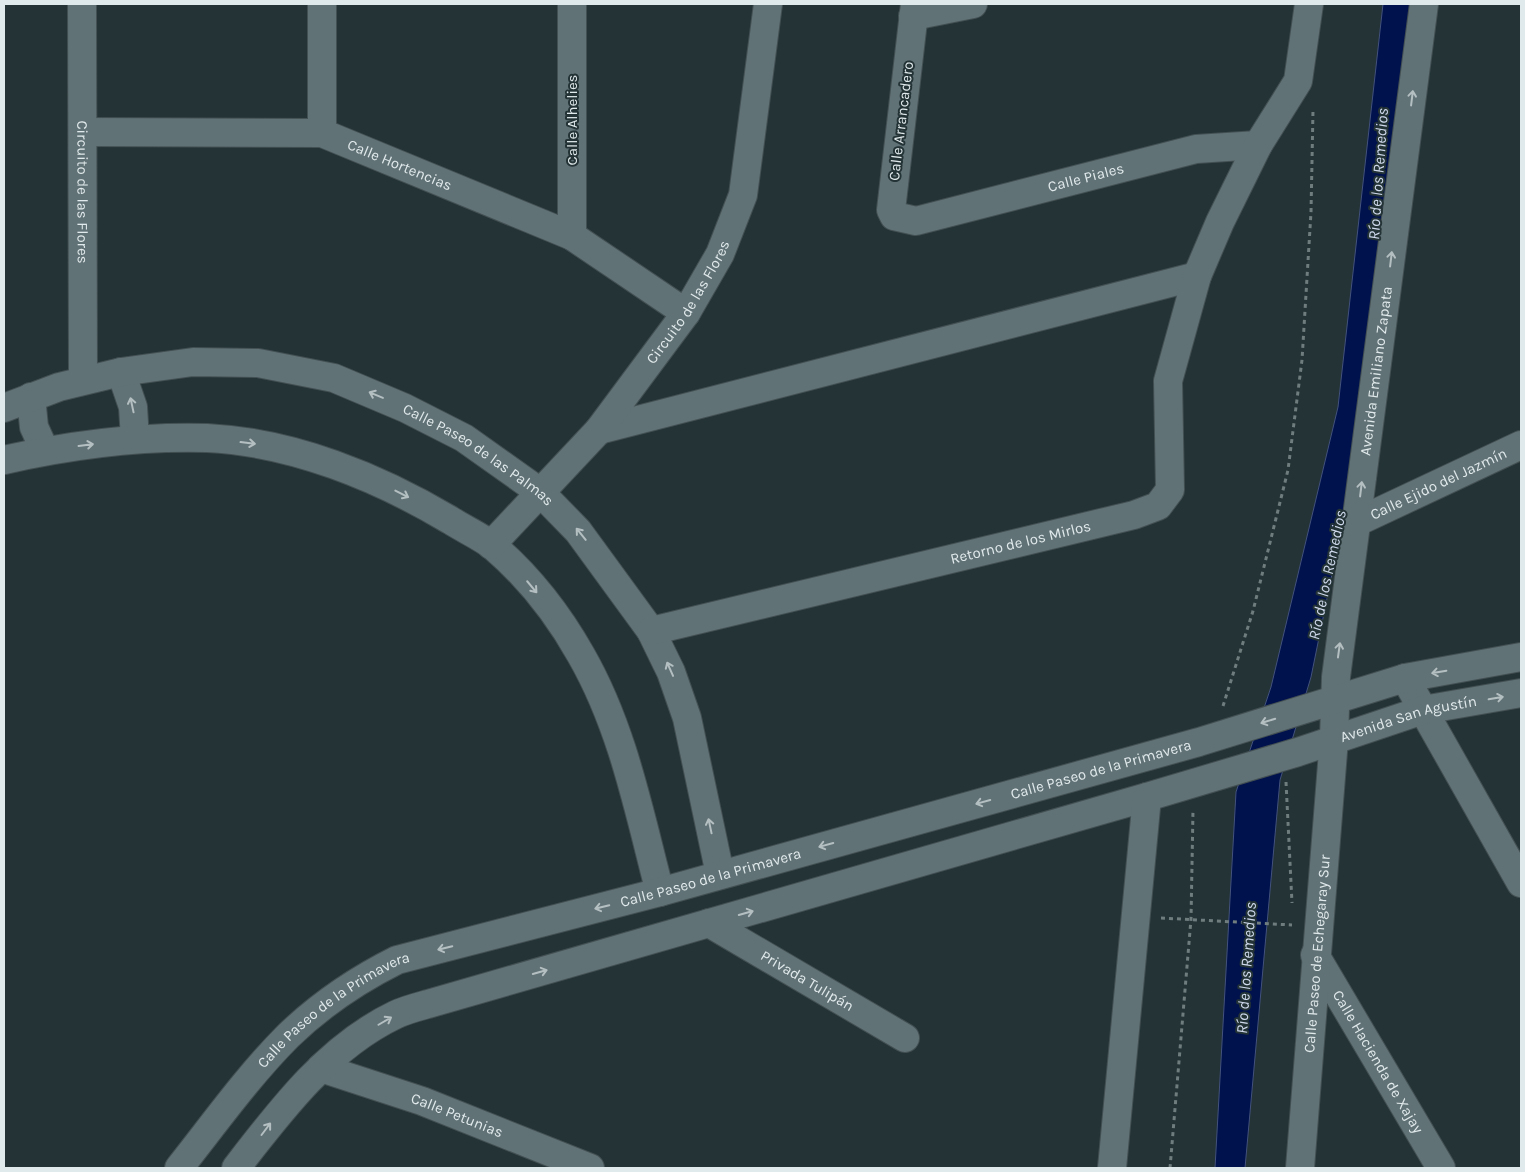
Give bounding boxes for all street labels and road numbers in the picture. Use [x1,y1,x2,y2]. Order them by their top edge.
street label: Calle Arrancadero [885,60,917,182]
street label: Calle Alhelies [563,75,581,165]
street label: Circuito de las Flores [73,120,92,264]
street label: Calle Hortencias [345,135,455,195]
street label: Calle Piales [1046,159,1126,196]
street label: Circuito de las Flores [642,238,733,367]
street label: Avenida Emiliano Zapata [1356,285,1396,457]
street label: Calle Paseo de las Palmas [400,400,557,510]
street label: Calle Ejido del Jazmín [1367,444,1510,524]
street label: Retorno de los Mirlos [948,517,1093,568]
street label: Avenida San Agustín [1338,692,1478,746]
street label: Calle Paseo de la Primavera [1009,736,1193,803]
street label: Calle Paseo de la Primavera [618,844,803,911]
street label: Calle Paseo de Echegaray Sur [1300,853,1334,1053]
street label: Privada Tulipán [757,946,857,1015]
street label: Calle Paseo de la Primavera [254,948,412,1072]
street label: Calle Hacienda de Xajay [1329,987,1427,1137]
street label: Calle Petunias [409,1089,506,1141]

